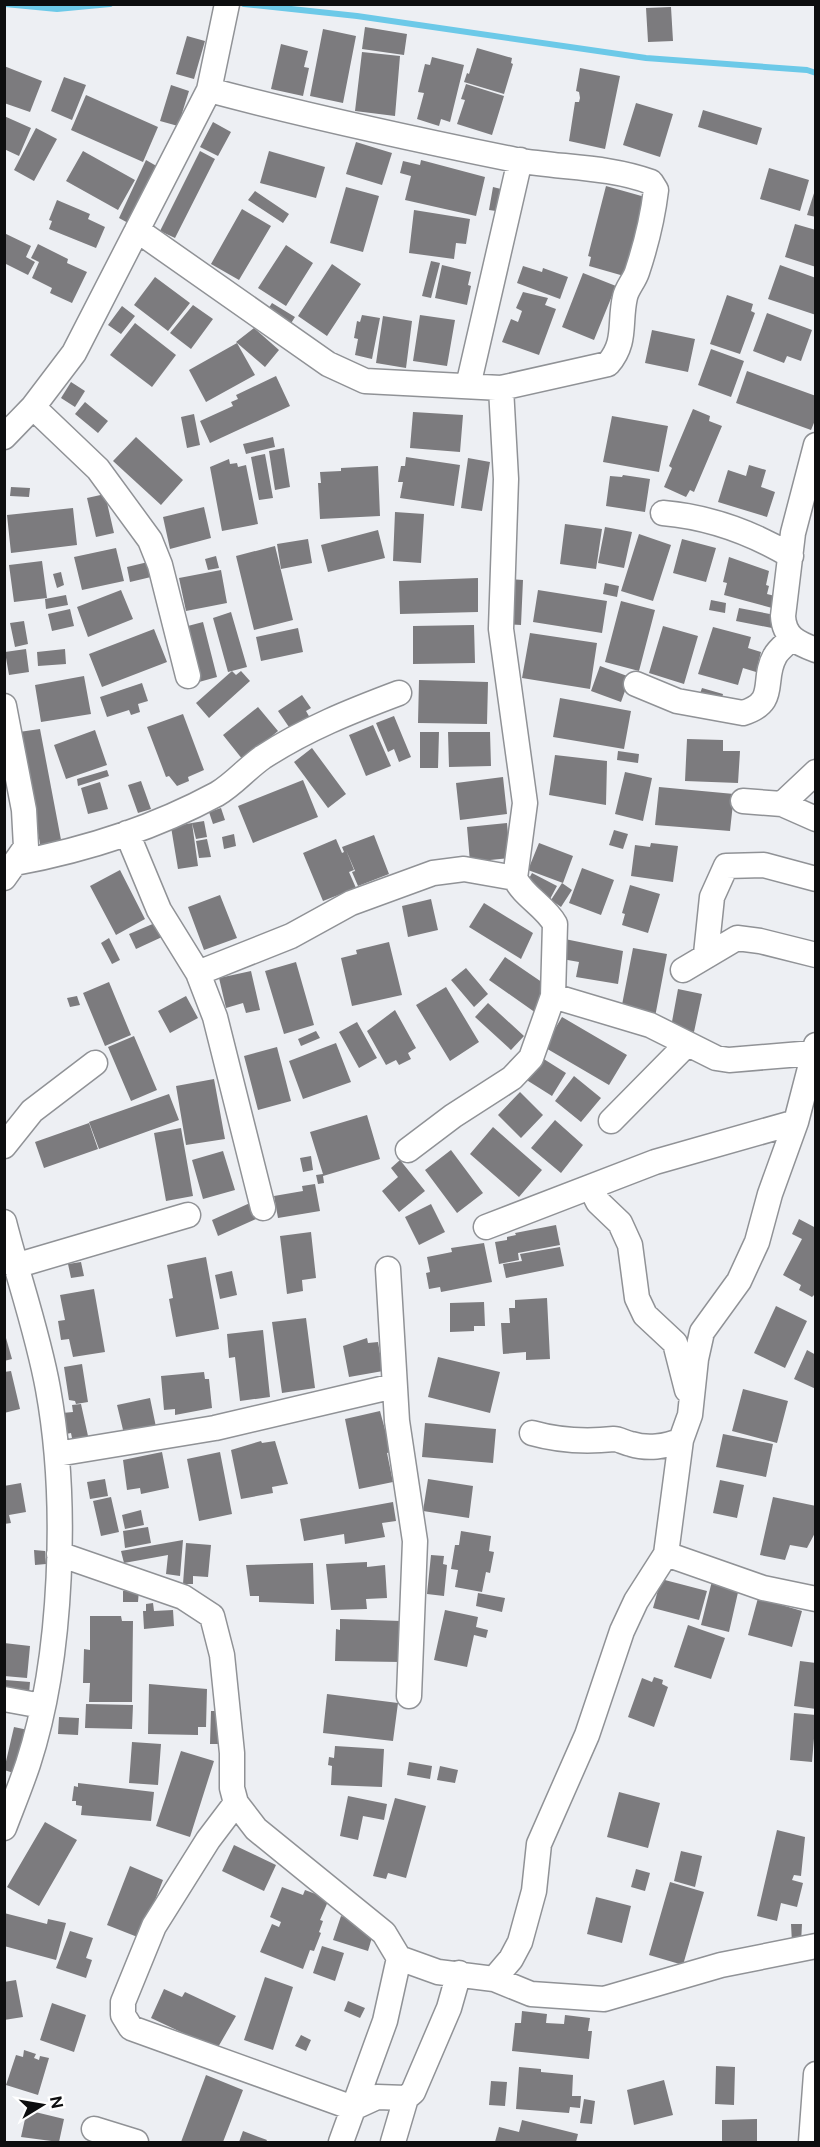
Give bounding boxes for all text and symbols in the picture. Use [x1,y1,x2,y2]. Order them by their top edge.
north arrow [12,2075,72,2135]
text: N [46,2094,67,2110]

